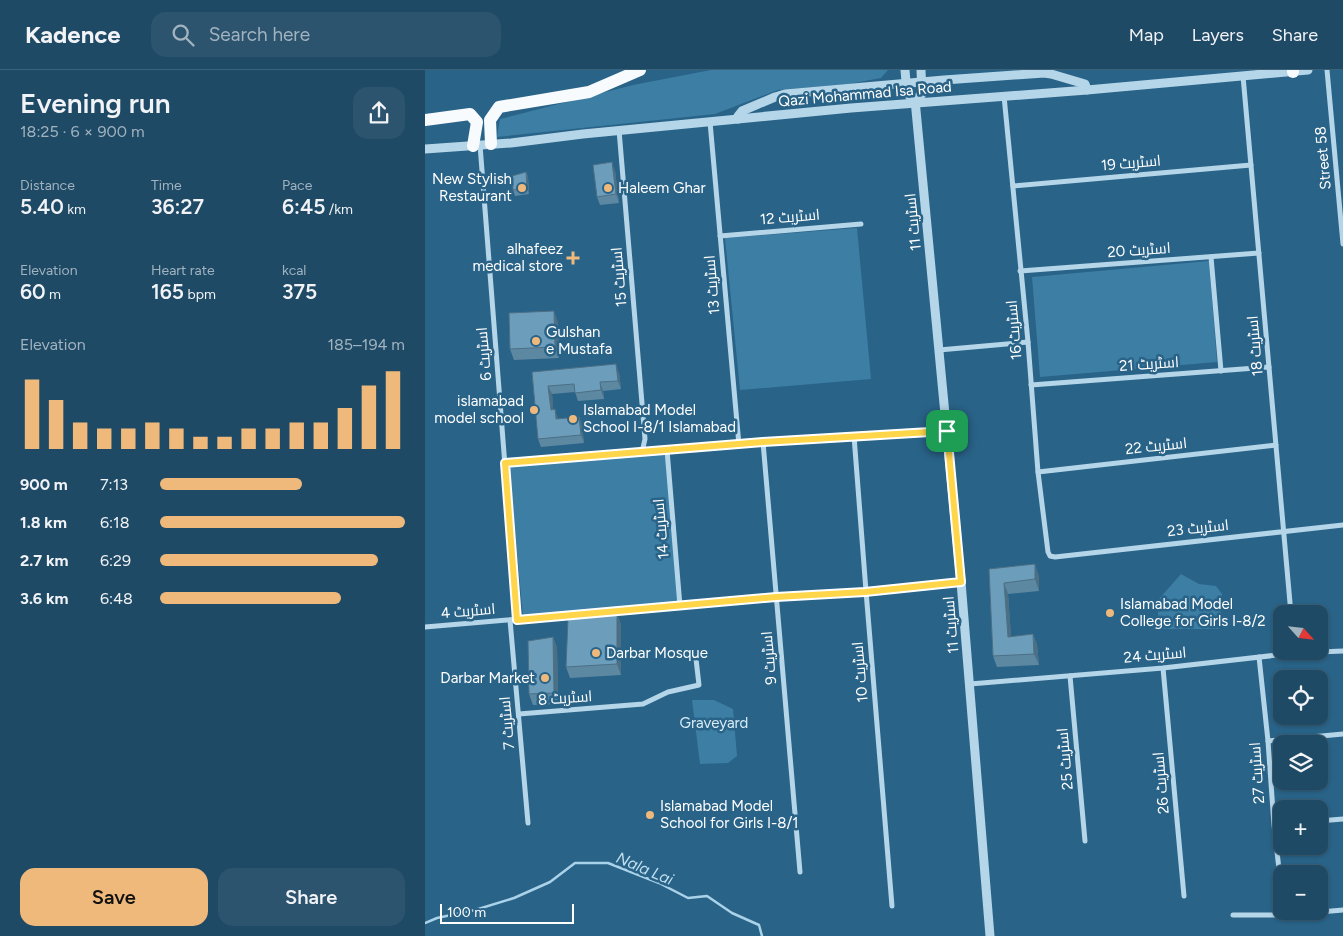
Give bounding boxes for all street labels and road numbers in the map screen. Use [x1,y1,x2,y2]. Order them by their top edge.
street label: Qazi Mohammad Isa Road [778,77,952,111]
street label: Street 58 [1311,126,1335,190]
street label: اسٹریٹ 19 [1100,151,1162,175]
street label: اسٹریٹ 11 [901,192,925,252]
street label: اسٹریٹ 12 [759,205,821,229]
street label: اسٹریٹ 20 [1107,239,1171,261]
street label: اسٹریٹ 15 [607,246,631,308]
street label: اسٹریٹ 13 [700,254,724,316]
street label: اسٹریٹ 16 [1002,299,1026,361]
street label: اسٹریٹ 18 [1243,315,1267,377]
street label: اسٹریٹ 6 [473,326,495,382]
street label: اسٹریٹ 21 [1118,353,1180,375]
street label: اسٹریٹ 22 [1124,434,1188,458]
street label: اسٹریٹ 14 [649,498,673,560]
street label: اسٹریٹ 23 [1166,516,1230,540]
street label: اسٹریٹ 11 [940,595,962,655]
street label: اسٹریٹ 4 [440,600,496,622]
street label: اسٹریٹ 9 [758,630,780,686]
street label: اسٹریٹ 10 [848,641,872,703]
street label: اسٹریٹ 24 [1123,643,1187,667]
street label: اسٹریٹ 8 [537,687,593,709]
street label: اسٹریٹ 7 [496,696,518,750]
street label: اسٹریٹ 25 [1053,727,1077,791]
street label: اسٹریٹ 27 [1246,742,1268,804]
street label: اسٹریٹ 26 [1149,751,1173,815]

